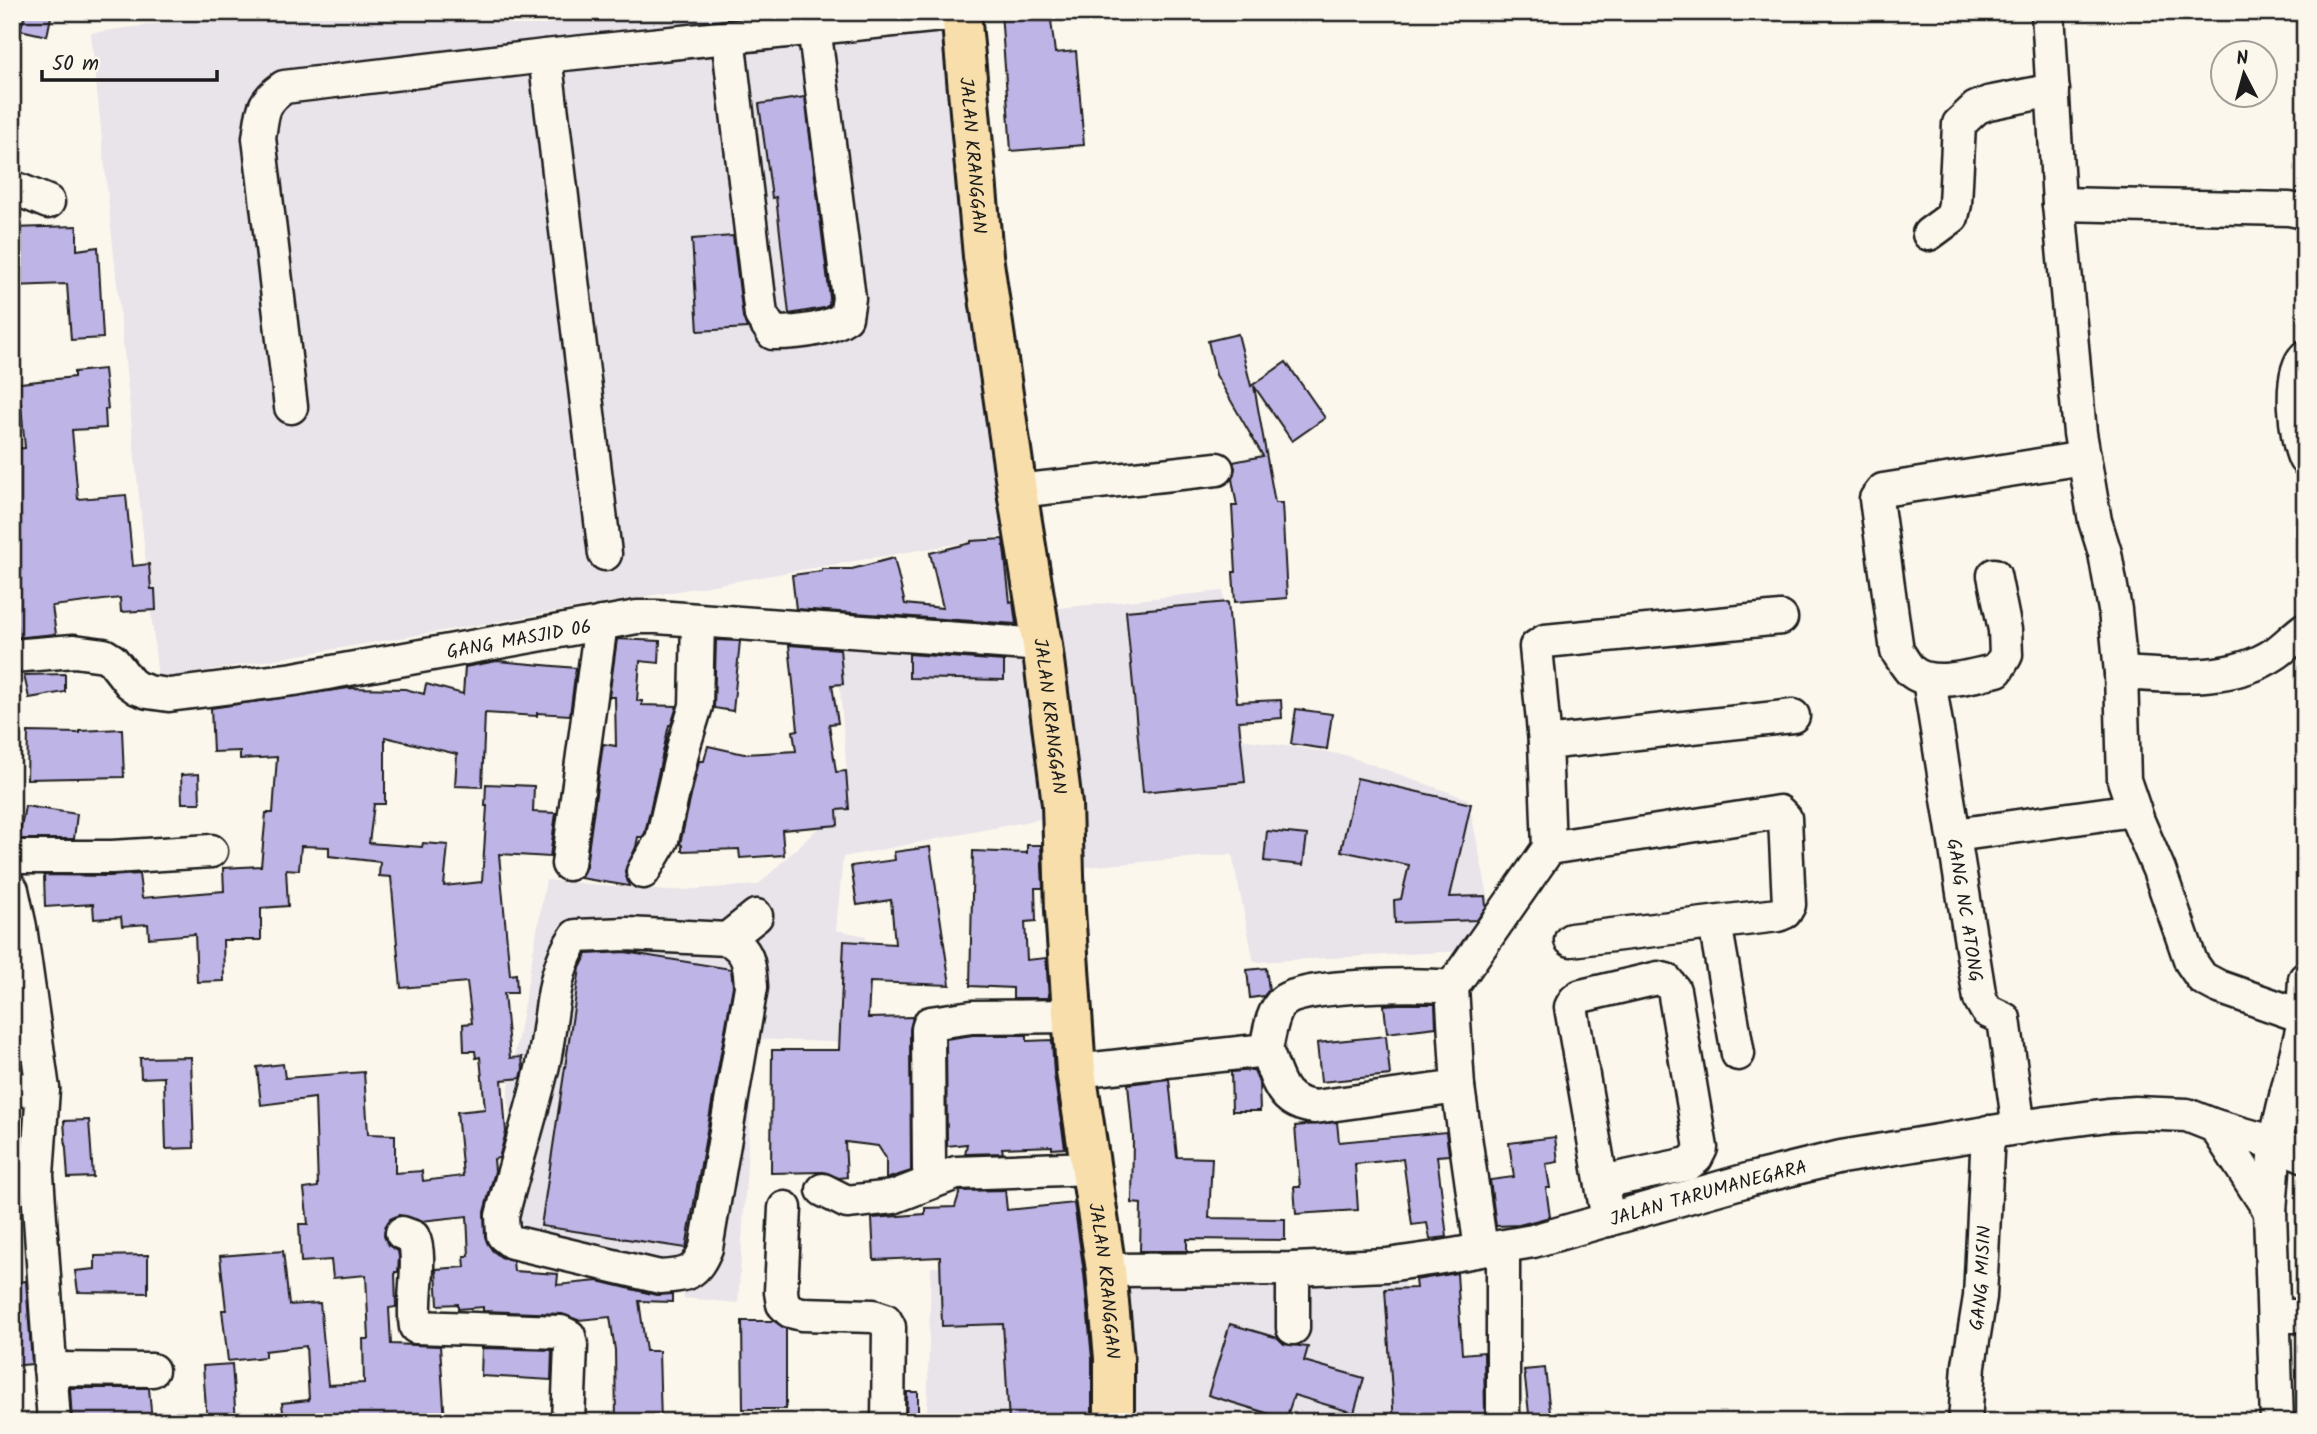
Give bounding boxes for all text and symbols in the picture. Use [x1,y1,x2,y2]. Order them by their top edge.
scale bar [42,38,217,82]
north arrow [2208,38,2278,108]
text: N [2235,44,2250,75]
text: 50 m [52,48,99,81]
street label: JALAN KRANGGAN [950,76,994,235]
street label: GANG MASJID 06 [444,613,594,668]
street label: JALAN KRANGGAN [1024,636,1074,796]
street label: GANG NC ATONG [1938,836,1990,984]
street label: JALAN TARUMANEGARA [1607,1153,1810,1235]
street label: JALAN KRANGGAN [1079,1201,1127,1361]
street label: GANG MISIN [1962,1225,2000,1333]

